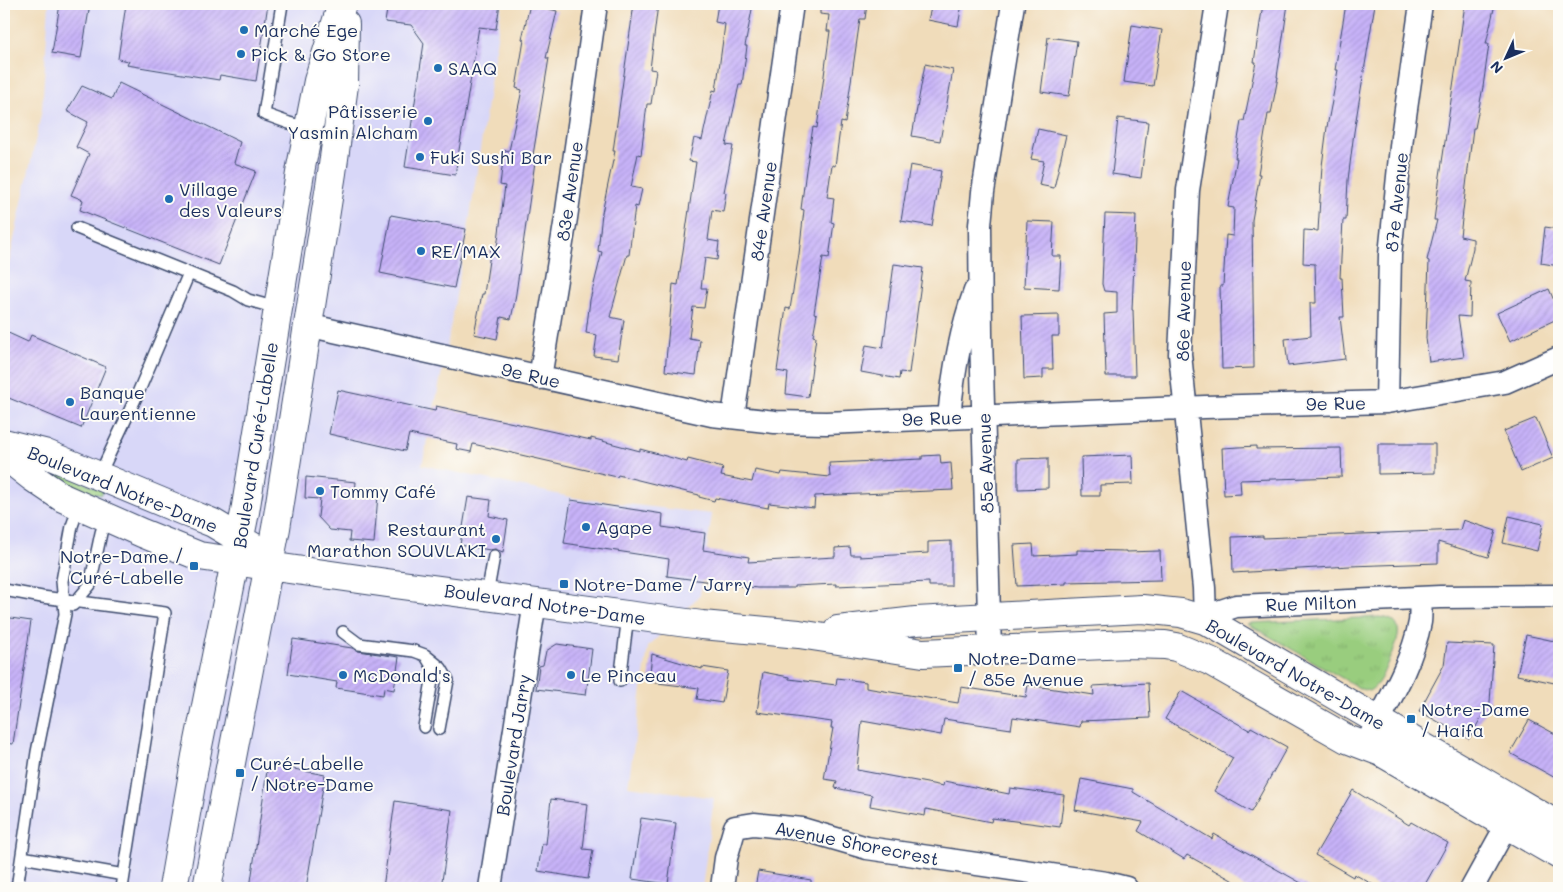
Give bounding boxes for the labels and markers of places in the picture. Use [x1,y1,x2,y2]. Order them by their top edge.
place label: Marché Ege [254,18,358,42]
marker: Marché Ege [238,24,250,36]
place label: Pick & Go Store [251,42,391,66]
marker: Pick & Go Store [235,48,247,60]
place label: SAAQ [448,56,497,80]
marker: SAAQ [432,62,444,74]
place label: Pâtisserie Yasmin Alcham [287,99,418,144]
marker: Pâtisserie Yasmin Alcham [422,115,434,127]
place label: Fuki Sushi Bar [430,145,552,169]
marker: Fuki Sushi Bar [414,151,426,163]
place label: Village des Valeurs [179,177,282,222]
marker: Village des Valeurs [163,193,175,205]
place label: RE/MAX [431,239,501,263]
marker: RE/MAX [415,245,427,257]
place label: Banque Laurentienne [80,380,196,425]
marker: Banque Laurentienne [64,396,76,408]
place label: Tommy Café [330,479,436,503]
marker: Tommy Café [314,485,326,497]
place label: Agape [596,515,652,539]
place label: Restaurant Marathon SOUVLAKI [307,517,486,562]
marker: Agape [580,521,592,533]
marker: Restaurant Marathon SOUVLAKI [490,533,502,545]
place label: Notre-Dame / Curé-Labelle [60,544,184,589]
marker: Notre-Dame / Curé-Labelle [188,560,200,572]
place label: Notre-Dame / Jarry [574,572,752,596]
marker: Notre-Dame / Jarry [558,578,570,590]
place label: Notre-Dame / 85e Avenue [968,646,1084,691]
marker: Notre-Dame / 85e Avenue [952,662,964,674]
place label: McDonald's [353,663,451,687]
place label: Le Pinceau [581,663,677,687]
marker: McDonald's [337,669,349,681]
marker: Le Pinceau [565,669,577,681]
place label: Notre-Dame / Haifa [1421,697,1530,742]
marker: Notre-Dame / Haifa [1405,713,1417,725]
place label: Curé-Labelle / Notre-Dame [250,751,374,796]
marker: Curé-Labelle / Notre-Dame [234,767,246,779]

